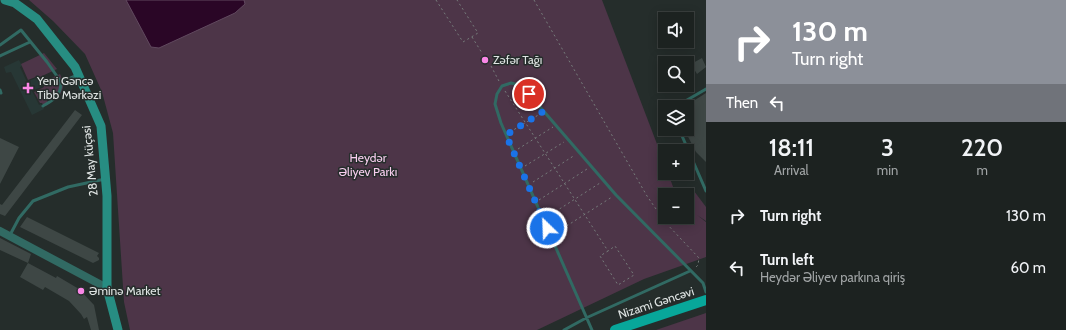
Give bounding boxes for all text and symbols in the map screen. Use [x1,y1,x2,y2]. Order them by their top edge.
map controls [658,12,694,224]
button: sound [658,12,694,48]
text: 130 m [792,14,868,48]
icon: right [726,16,778,68]
text: Turn right [792,48,863,70]
place label: Zəfər Tağı [493,52,542,67]
marker: Zəfər Tağı [480,55,490,65]
button: search [658,56,694,92]
place label: Yeni Gəncə Tibb Mərkəzi [36,73,101,102]
pin [512,77,546,111]
marker: Yeni Gəncə Tibb Mərkəzi [22,82,34,94]
icon: arrive [518,83,540,105]
icon: left [766,92,788,114]
text: Then [726,94,758,112]
button: layers [658,100,694,136]
street label: 28 May küçəsi [78,125,101,197]
text: 18:11 [769,133,814,162]
text: 3 [881,133,894,162]
text: 220 [961,133,1003,162]
button: + [658,144,694,180]
park label: Heydər Əliyev Parkı [339,150,397,179]
text: Arrival [774,162,809,178]
text: min [877,162,898,178]
text: m [976,162,988,178]
button: − [658,188,694,224]
icon: right [726,205,748,227]
position arrow [526,207,568,249]
text: Turn right [760,207,821,225]
text: 130 m [1006,207,1046,225]
text: Turn left [760,251,814,269]
icon: left [726,257,748,279]
text: 60 m [1010,259,1046,277]
text: Heydər Əliyev parkına qiriş [760,269,905,285]
place label: Əminə Market [89,283,161,298]
street label: Nizami Gəncəvi [616,283,696,322]
marker: Əminə Market [76,286,86,296]

